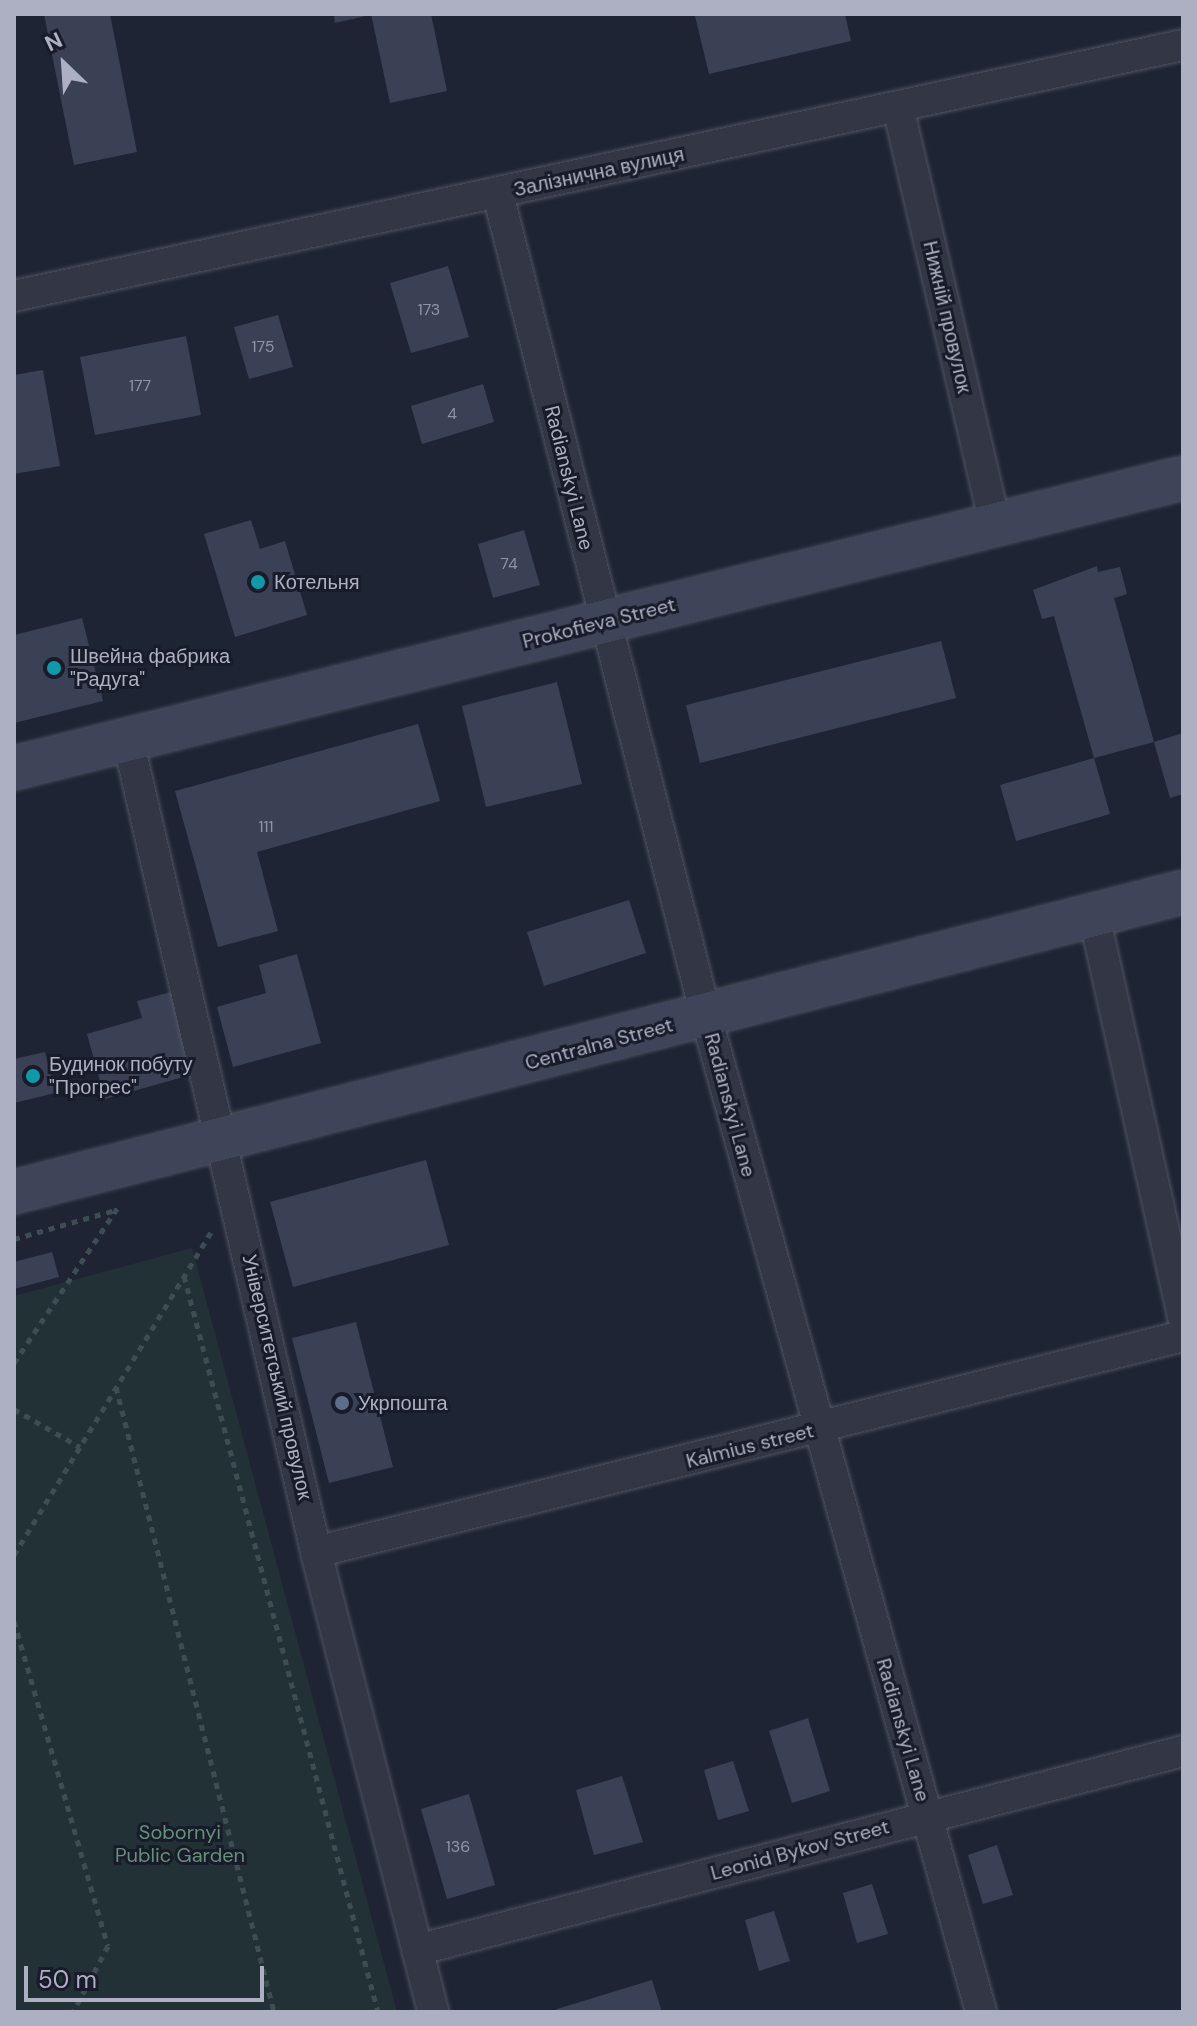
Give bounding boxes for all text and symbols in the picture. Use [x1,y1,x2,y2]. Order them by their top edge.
north arrow [24,24,104,104]
text: N [40,25,67,58]
street label: Залізнична вулиця [512,142,686,202]
street label: Нижній провулок [918,239,976,395]
house number: 173 [418,300,440,320]
house number: 175 [252,337,274,357]
house number: 177 [129,376,151,396]
street label: Radianskyi Lane [539,403,599,553]
house number: 4 [447,404,457,424]
house number: 74 [500,554,518,574]
place label: Котельня [274,570,360,594]
marker: Котельня [249,573,267,591]
street label: Prokofieva Street [520,592,678,654]
place label: Швейна фабрика "Радуга" [70,644,230,691]
marker: Швейна фабрика "Радуга" [45,659,63,677]
house number: 111 [259,817,273,837]
street label: Centralna Street [522,1013,676,1075]
street label: Radianskyi Lane [699,1031,761,1179]
place label: Будинок побуту "Прогрес" [49,1052,192,1099]
marker: Будинок побуту "Прогрес" [24,1067,42,1085]
street label: Університетський провулок [237,1252,317,1502]
place label: Укрпошта [358,1391,448,1415]
marker: Укрпошта [333,1394,351,1412]
street label: Kalmius street [684,1419,816,1473]
street label: Radianskyi Lane [871,1656,935,1804]
street label: Leonid Bykov Street [708,1815,892,1885]
park label: Sobornyi Public Garden [115,1820,245,1867]
house number: 136 [446,1837,470,1857]
scale bar [28,1950,268,2000]
text: 50 m [38,1964,97,1995]

